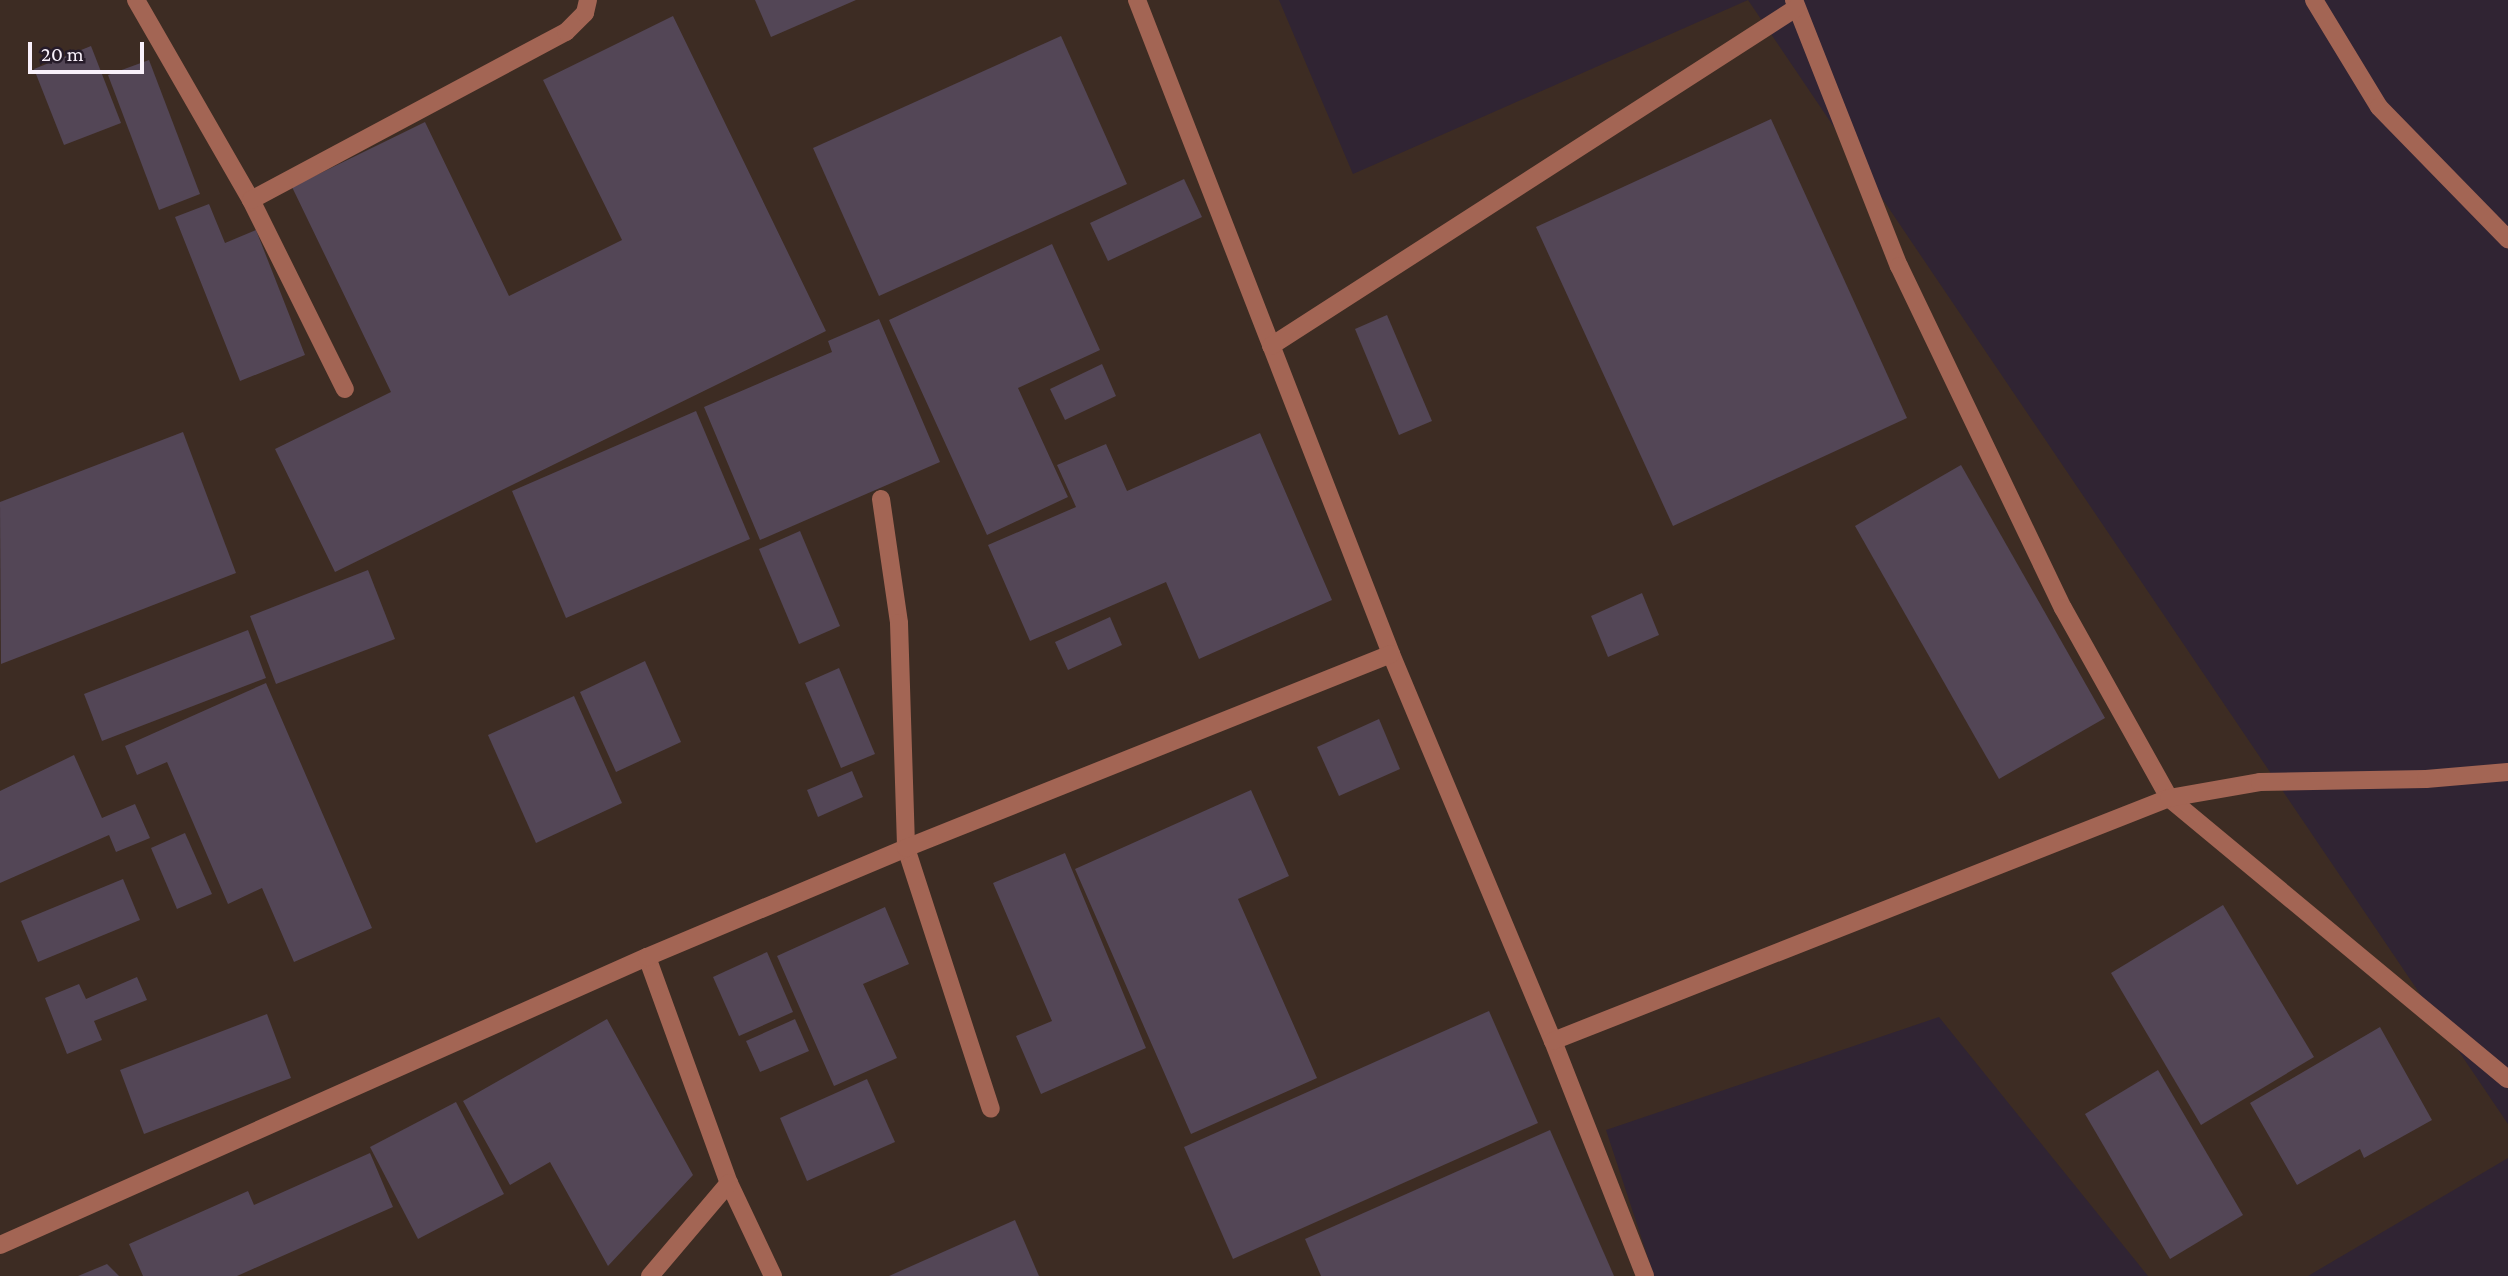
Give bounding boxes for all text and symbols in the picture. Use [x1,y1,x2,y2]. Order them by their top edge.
scale bar [32,28,147,72]
text: 20 m [41,42,84,66]

